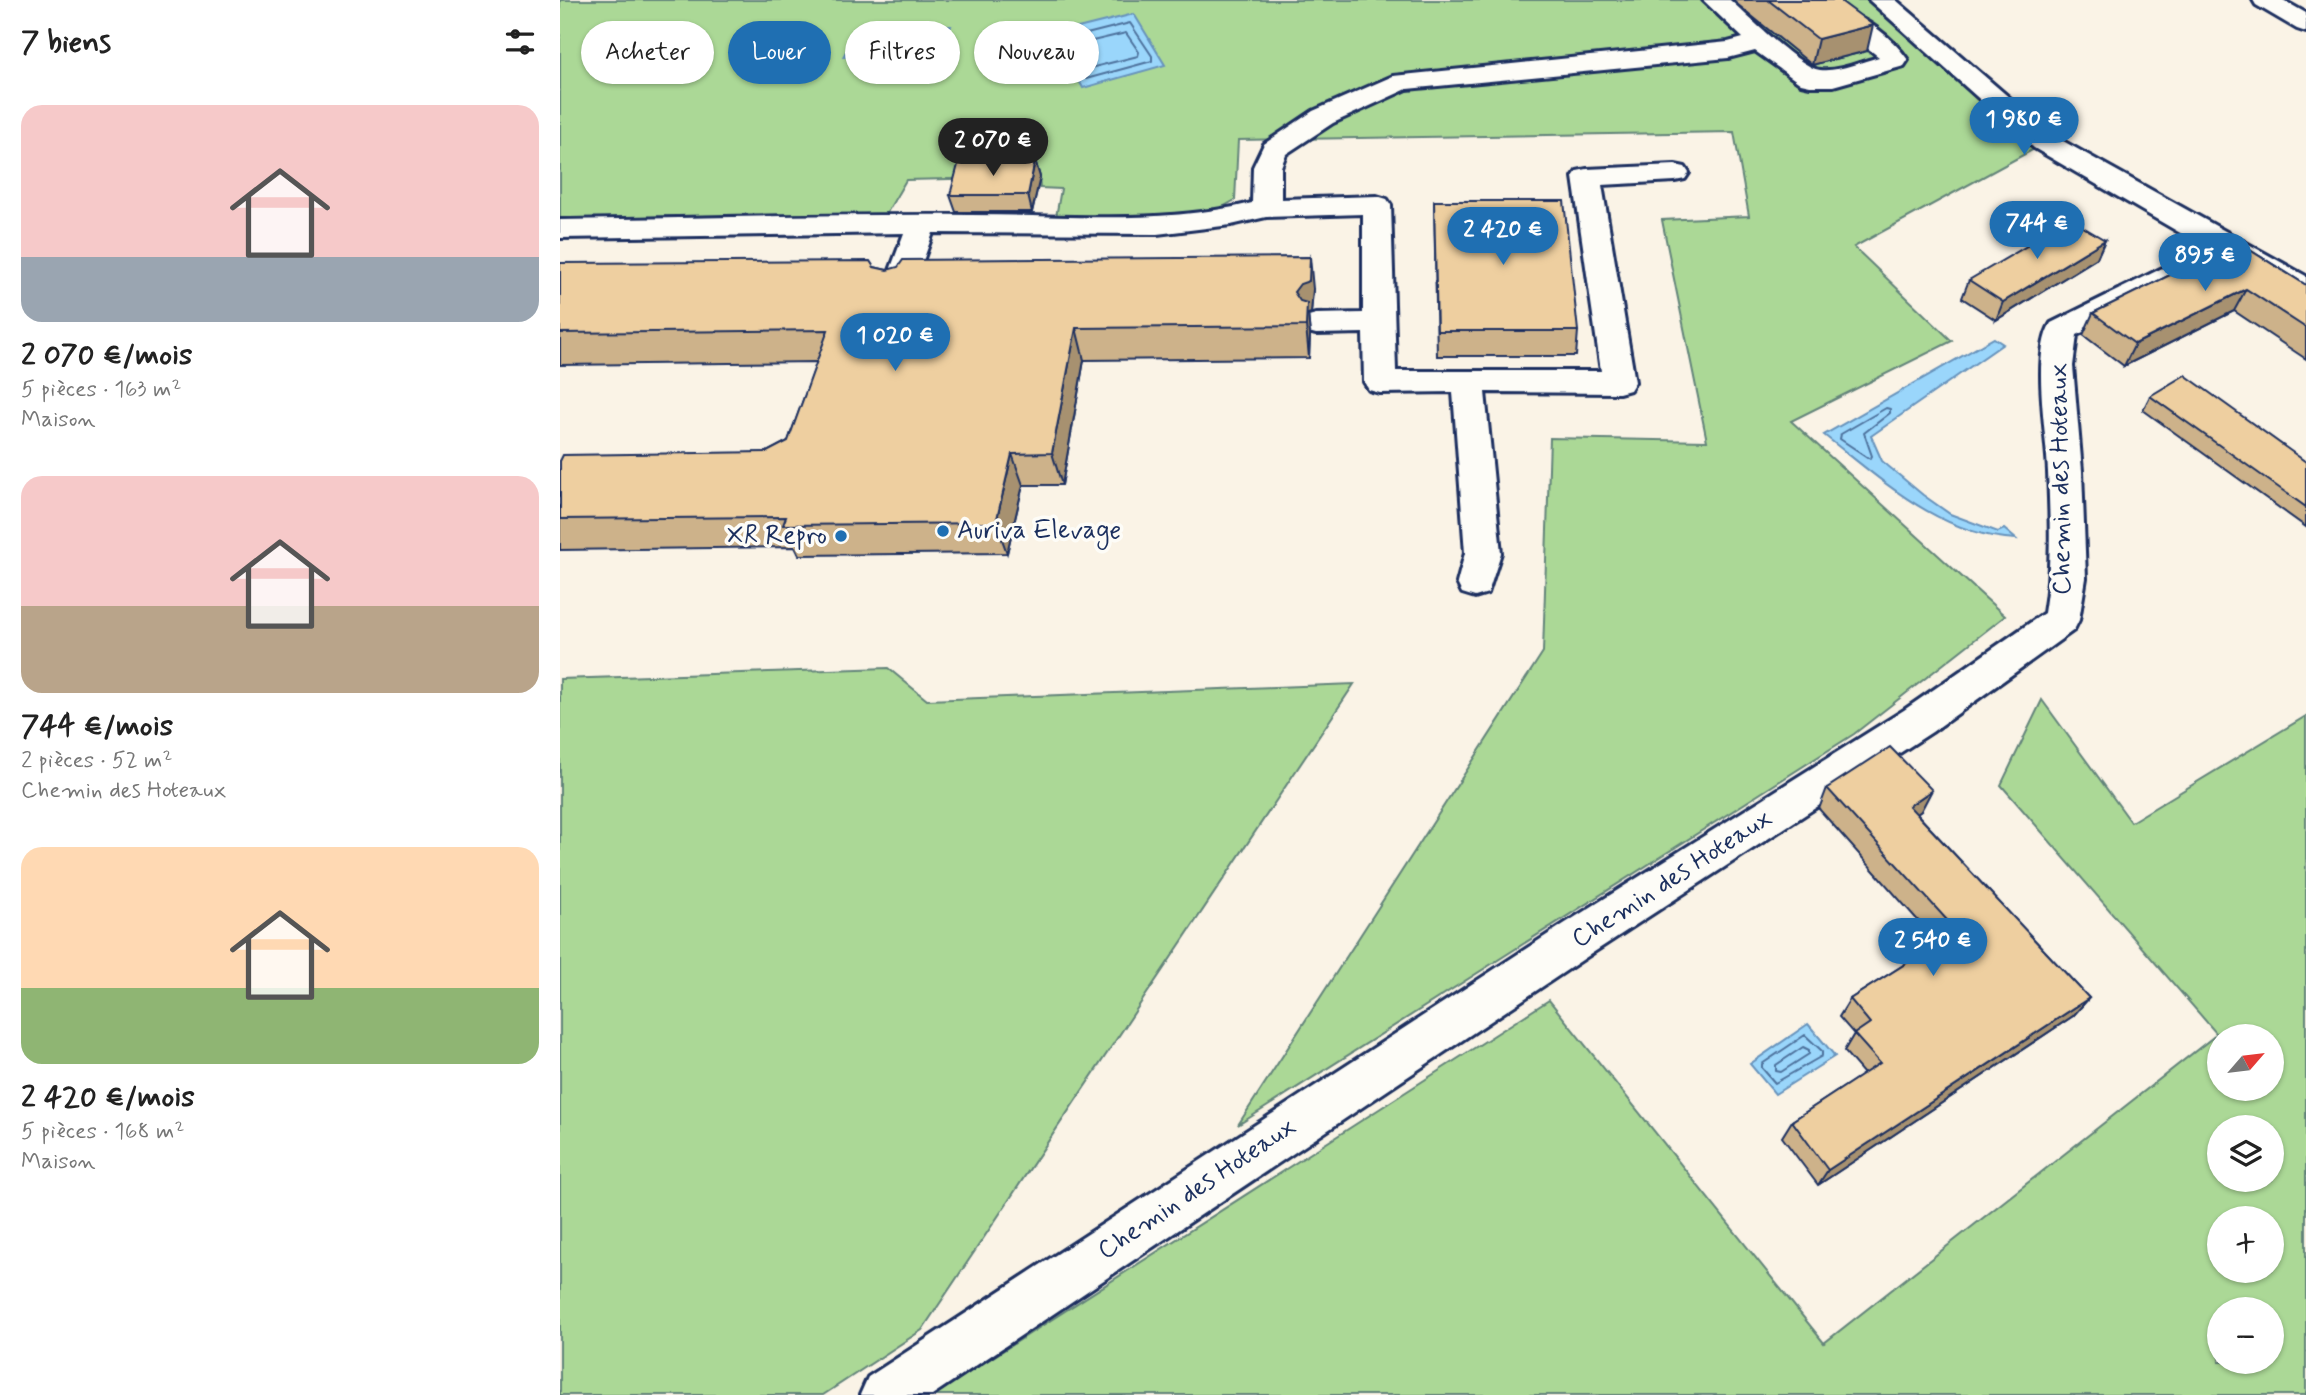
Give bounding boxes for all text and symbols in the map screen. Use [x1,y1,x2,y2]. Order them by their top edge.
chip: Acheter [581,21,714,84]
chip: Louer [728,21,831,84]
chip: Filtres [845,21,960,84]
chip: Nouveau [974,21,1099,84]
text: 7 biens [21,23,111,62]
icon: filters [501,23,539,61]
pin: 1 980 € [1959,97,2089,157]
text: 1 980 € [1986,105,2062,135]
pin: 2 070 € [928,118,1058,178]
text: 2 070 € [954,126,1032,156]
icon: home [217,150,343,276]
pin: 744 € [1988,202,2086,261]
pin: 2 420 € [1438,208,1568,267]
text: 744 € [2006,209,2068,239]
text: 2 420 € [1463,215,1543,245]
pin: 895 € [2156,233,2254,293]
text: 895 € [2175,241,2235,271]
pin: 1 020 € [830,314,960,373]
text: 1 020 € [856,321,934,351]
text: 2 070 €/mois [21,336,192,375]
street label: Chemin des Hoteaux [2042,362,2080,595]
text: 5 pièces · 163 m² [21,375,181,405]
text: Maison [21,405,96,435]
place label: Auriva Elevage [957,514,1121,550]
place label: XR Repro [727,519,827,553]
icon: home [217,521,343,647]
marker: Auriva Elevage [935,523,951,539]
marker: XR Repro [833,528,849,544]
text: 744 €/mois [21,707,173,746]
text: 2 pièces · 52 m² [21,746,172,776]
text: Chemin des Hoteaux [21,776,226,806]
street label: Chemin des Hoteaux [1565,801,1779,956]
icon: home [217,892,343,1018]
pin: 2 540 € [1868,918,1998,978]
text: 2 540 € [1894,926,1972,956]
north arrow [2207,1024,2284,1101]
map controls [2207,1024,2284,1374]
text: 2 420 €/mois [21,1078,195,1117]
street label: Chemin des Hoteaux [1091,1110,1303,1268]
button: layers [2207,1115,2284,1192]
text: 5 pièces · 168 m² [21,1117,184,1147]
text: Maison [21,1147,96,1177]
button: + [2207,1206,2284,1283]
button: − [2207,1297,2284,1374]

